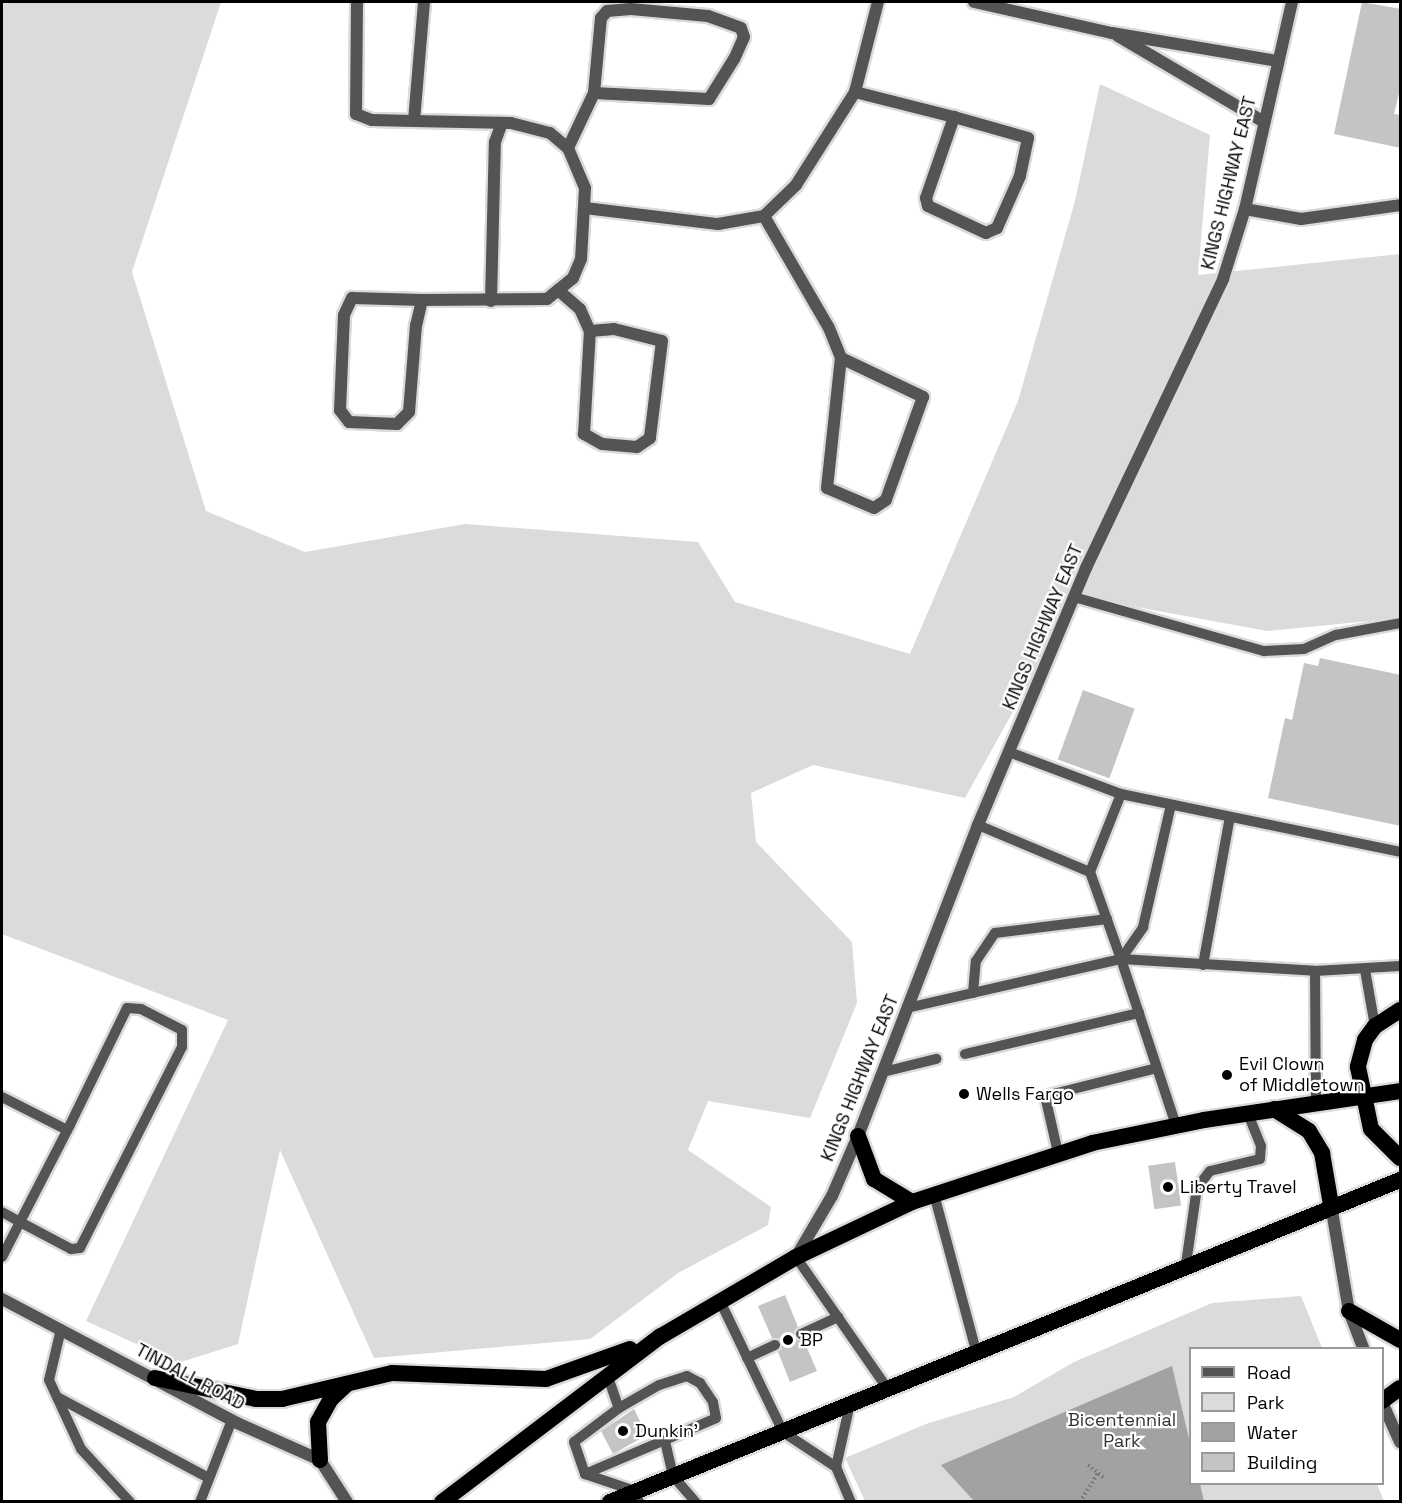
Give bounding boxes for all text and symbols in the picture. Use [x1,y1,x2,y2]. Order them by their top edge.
street label: KINGS HIGHWAY EAST [1197,94,1261,272]
street label: KINGS HIGHWAY EAST [998,541,1088,713]
street label: KINGS HIGHWAY EAST [817,991,903,1165]
place label: Evil Clown of Middletown [1239,1054,1365,1096]
marker: Evil Clown of Middletown [1220,1068,1234,1082]
place label: Wells Fargo [976,1083,1074,1105]
marker: Wells Fargo [957,1087,971,1101]
place label: Liberty Travel [1180,1176,1297,1198]
marker: Liberty Travel [1161,1180,1175,1194]
place label: BP [800,1329,823,1351]
marker: BP [781,1333,795,1347]
street label: TINDALL ROAD [132,1339,248,1415]
legend [1189,1347,1384,1485]
text: Road [1247,1361,1291,1384]
text: Park [1247,1391,1284,1414]
park label: Bicentennial Park [1068,1410,1176,1452]
place label: Dunkin' [635,1420,698,1442]
text: Water [1247,1421,1298,1444]
marker: Dunkin' [616,1424,630,1438]
text: Building [1247,1451,1317,1474]

